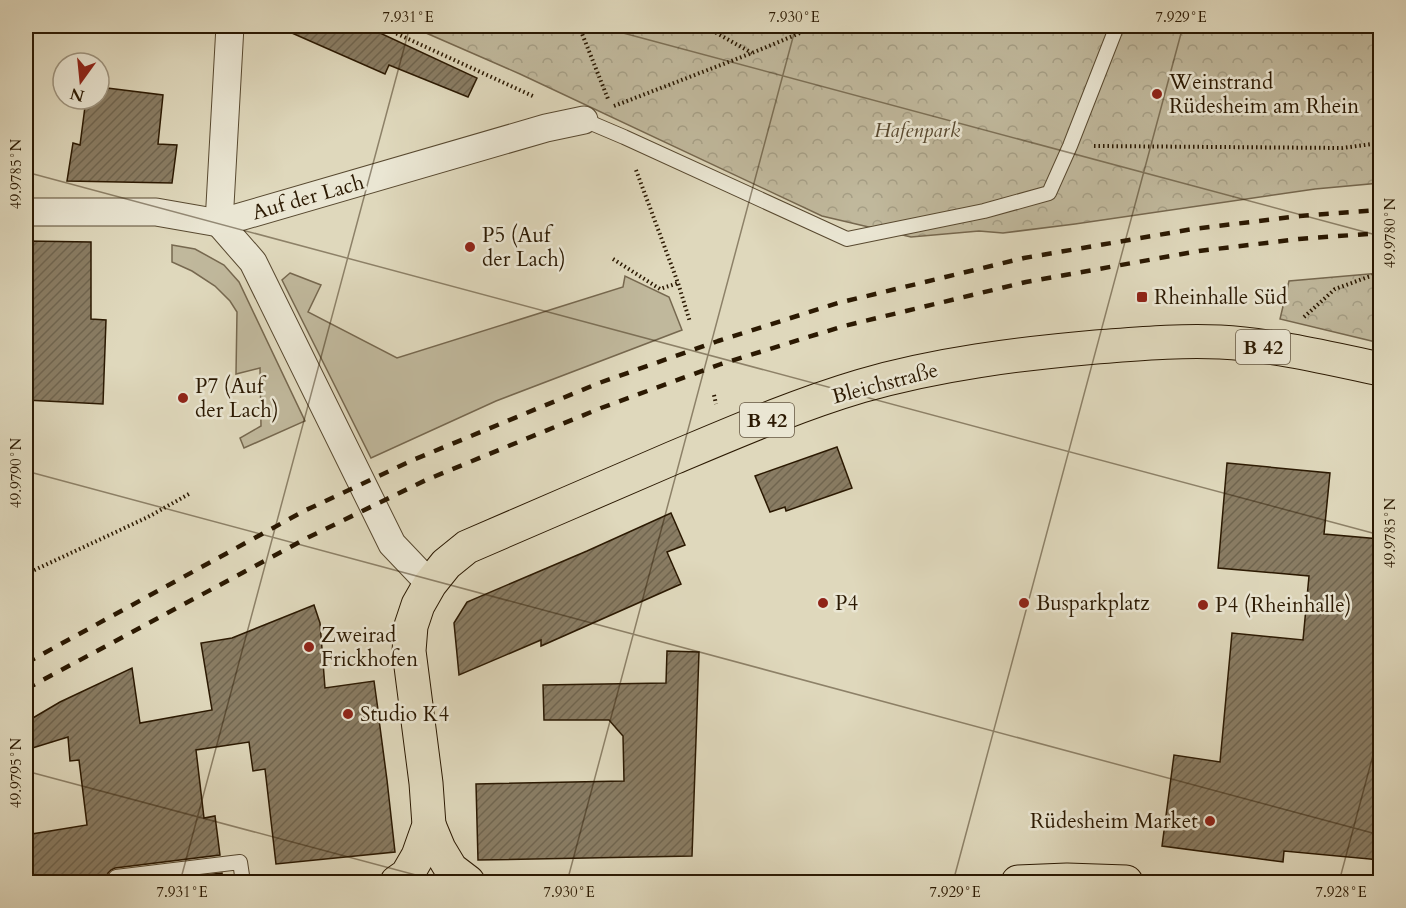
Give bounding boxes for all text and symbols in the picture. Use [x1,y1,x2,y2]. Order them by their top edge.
text: 7.931°E [382,7,434,27]
text: 7.930°E [768,7,820,27]
text: 7.929°E [1155,7,1207,27]
north arrow [51,51,111,111]
place label: Weinstrand Rüdesheim am Rhein [1168,68,1359,121]
text: N [68,82,87,107]
marker: Weinstrand Rüdesheim am Rhein [1150,87,1164,101]
park label: Hafenpark [874,116,961,145]
text: 49.9785°N [6,139,26,209]
street label: Auf der Lach [249,168,368,227]
text: 49.9780°N [1380,198,1400,268]
place label: P5 (Auf der Lach) [482,221,566,274]
marker: P5 (Auf der Lach) [463,240,477,254]
place label: Rheinhalle Süd [1154,283,1287,312]
marker: Rheinhalle Süd [1135,290,1149,304]
road number: B 42 [1236,330,1290,364]
street label: Bleichstraße [829,355,941,412]
place label: P7 (Auf der Lach) [195,372,279,425]
marker: P7 (Auf der Lach) [176,391,190,405]
road number: B 42 [740,403,794,437]
text: 49.9790°N [6,438,26,508]
text: 49.9785°N [1380,498,1400,568]
place label: P4 [835,589,858,618]
place label: Busparkplatz [1036,589,1150,618]
place label: P4 (Rheinhalle) [1215,591,1351,620]
marker: P4 [816,596,830,610]
marker: Busparkplatz [1017,596,1031,610]
marker: P4 (Rheinhalle) [1196,598,1210,612]
place label: Zweirad Frickhofen [321,621,418,674]
marker: Zweirad Frickhofen [302,640,316,654]
place label: Studio K4 [360,700,449,729]
marker: Studio K4 [341,707,355,721]
text: 49.9795°N [6,738,26,808]
place label: Rüdesheim Market [1030,807,1198,836]
marker: Rüdesheim Market [1203,814,1217,828]
text: 7.931°E [156,882,208,902]
text: 7.930°E [543,882,595,902]
text: 7.929°E [929,882,981,902]
text: 7.928°E [1315,882,1367,902]

